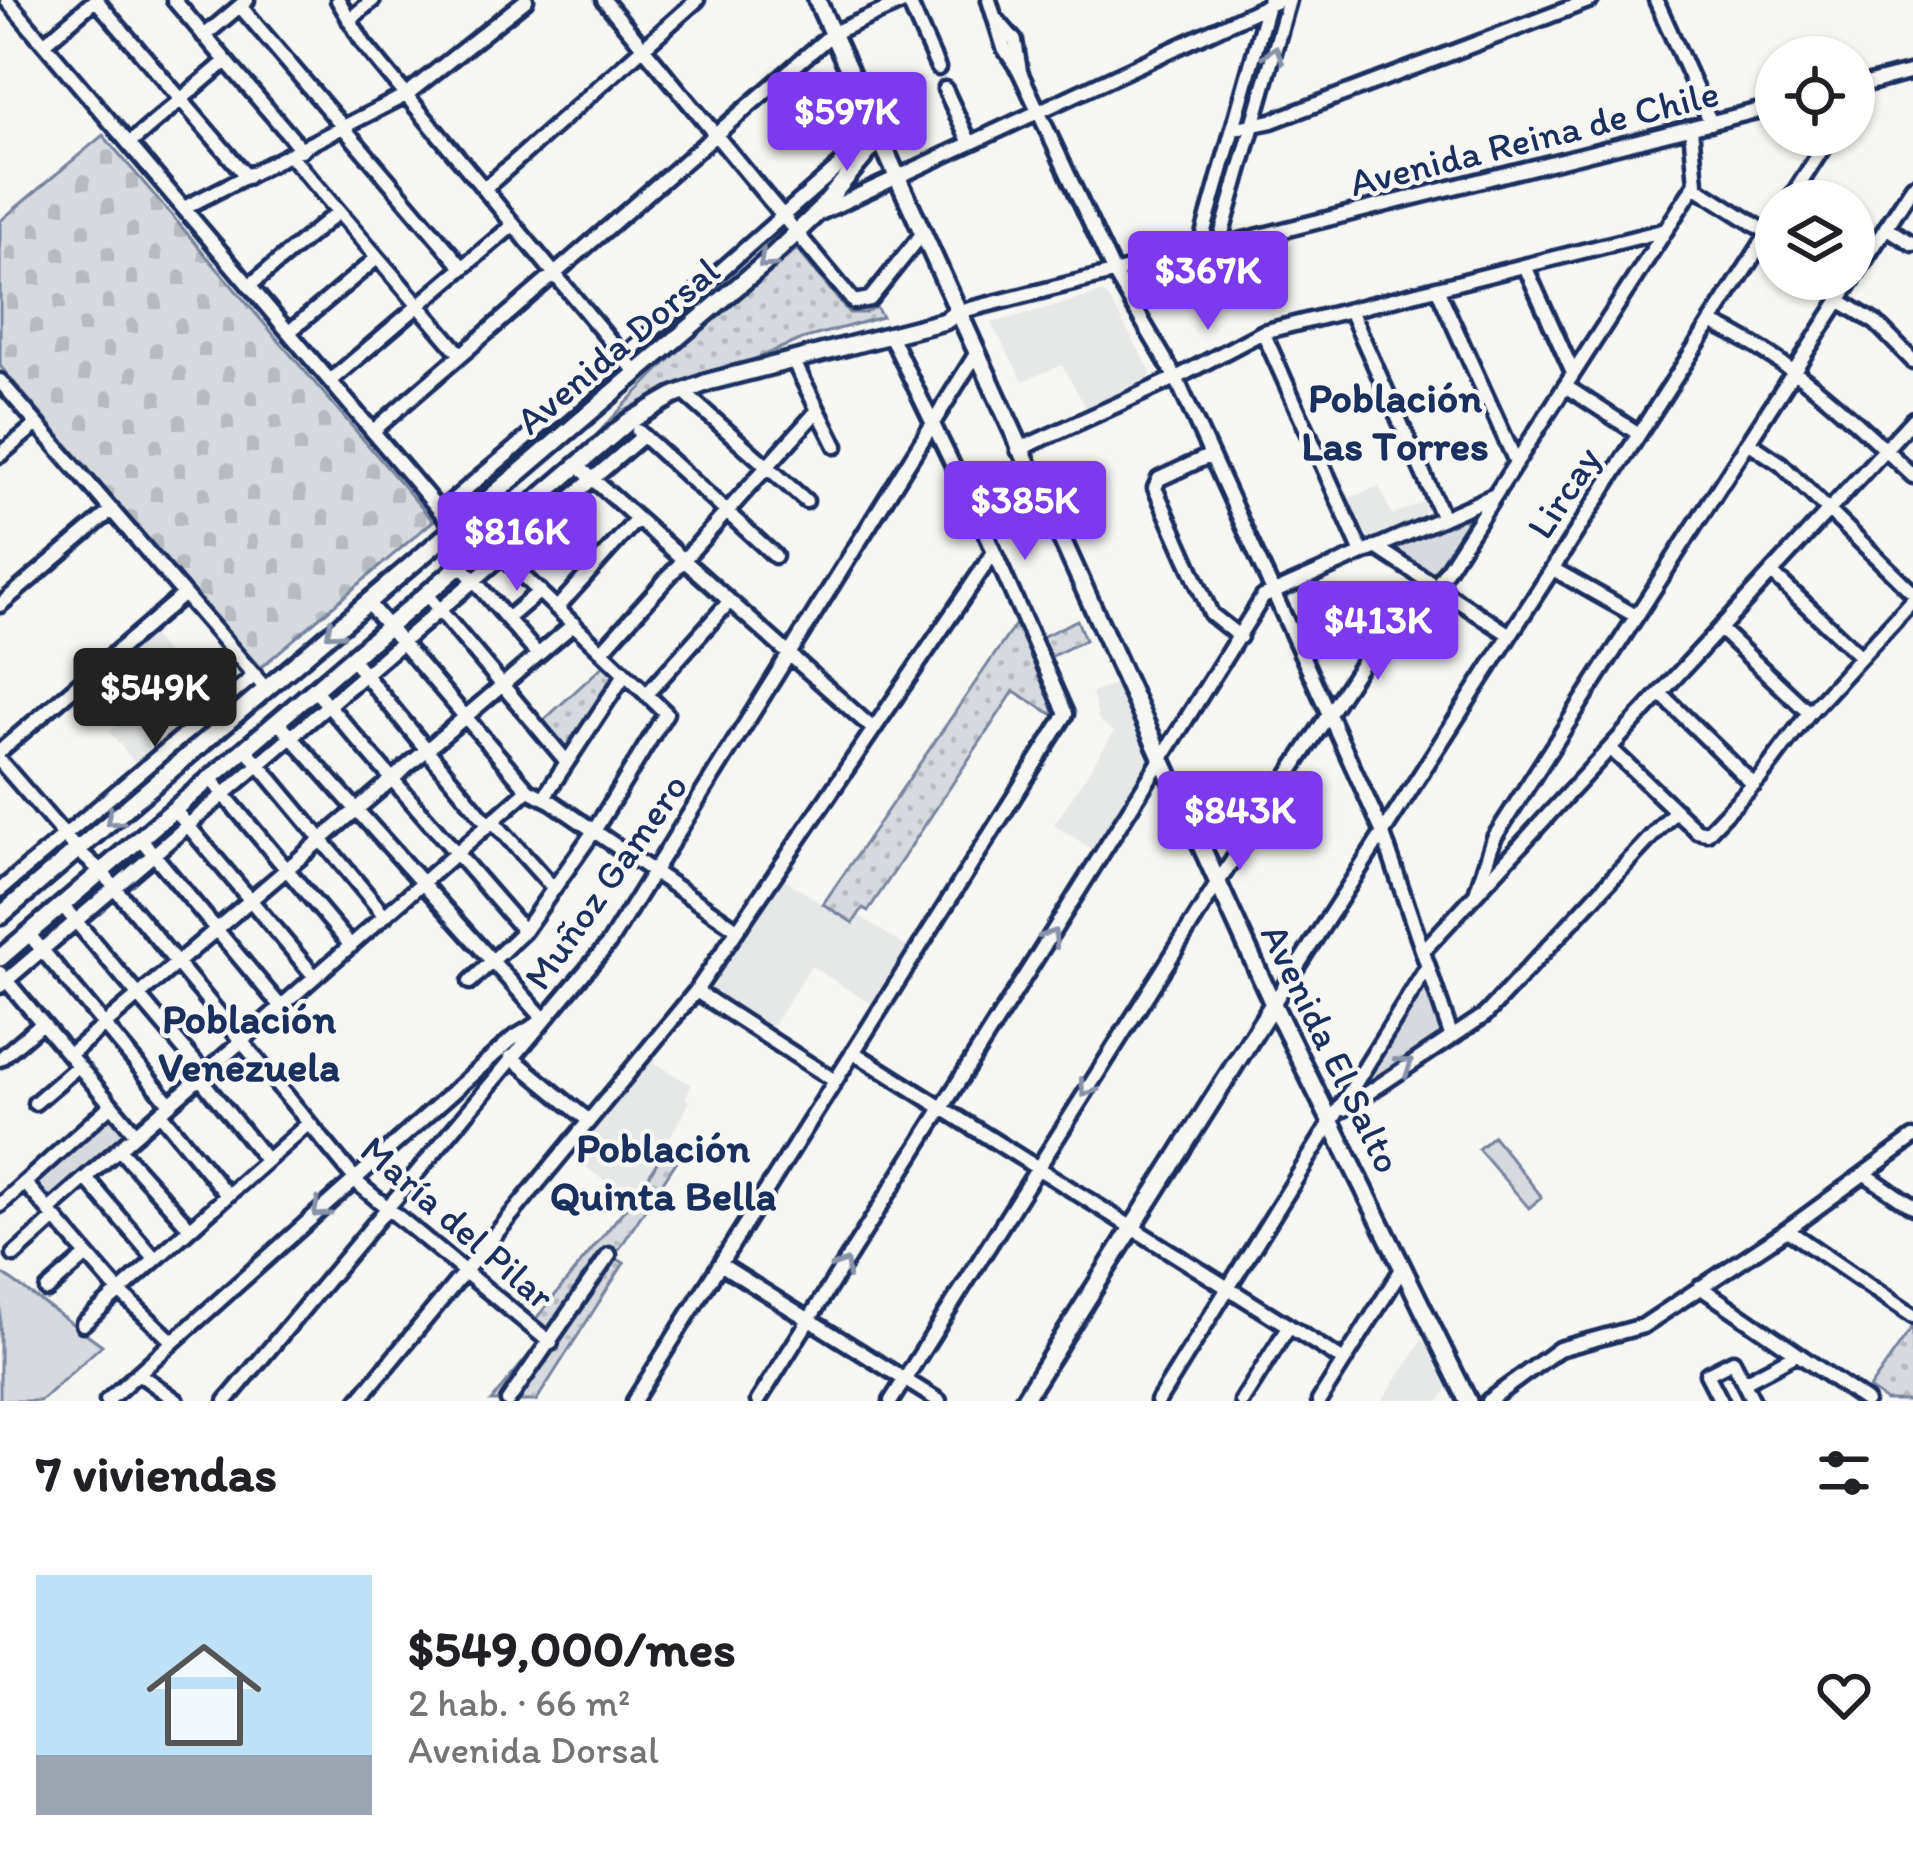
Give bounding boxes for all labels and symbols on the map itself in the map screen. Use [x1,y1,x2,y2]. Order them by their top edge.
one-way arrow [1259,45,1284,65]
street label: Avenida Reina de Chile [1345,69,1724,206]
pin: $597K [763,72,931,174]
pin: $367K [1124,231,1292,333]
street label: Avenida Dorsal [506,247,729,444]
one-way arrow [759,247,780,268]
district label: Población Las Torres [1301,372,1489,471]
street label: Lircay [1516,437,1611,547]
pin: $385K [941,461,1109,563]
pin: $816K [433,492,601,594]
pin: $413K [1294,581,1462,683]
one-way arrow [325,617,347,639]
pin: $549K [71,648,239,750]
street label: Muñoz Gamero [513,764,697,999]
pin: $843K [1156,771,1324,873]
one-way arrow [105,805,127,826]
street label: Avenida El Salto [1251,916,1412,1180]
one-way arrow [1037,928,1060,950]
district label: Población Venezuela [158,993,340,1092]
one-way arrow [1392,1057,1414,1079]
one-way arrow [1079,1076,1101,1098]
district label: Población Quinta Bella [550,1122,777,1221]
street label: María del Pilar [351,1126,564,1319]
one-way arrow [312,1196,333,1217]
one-way arrow [829,1258,851,1280]

